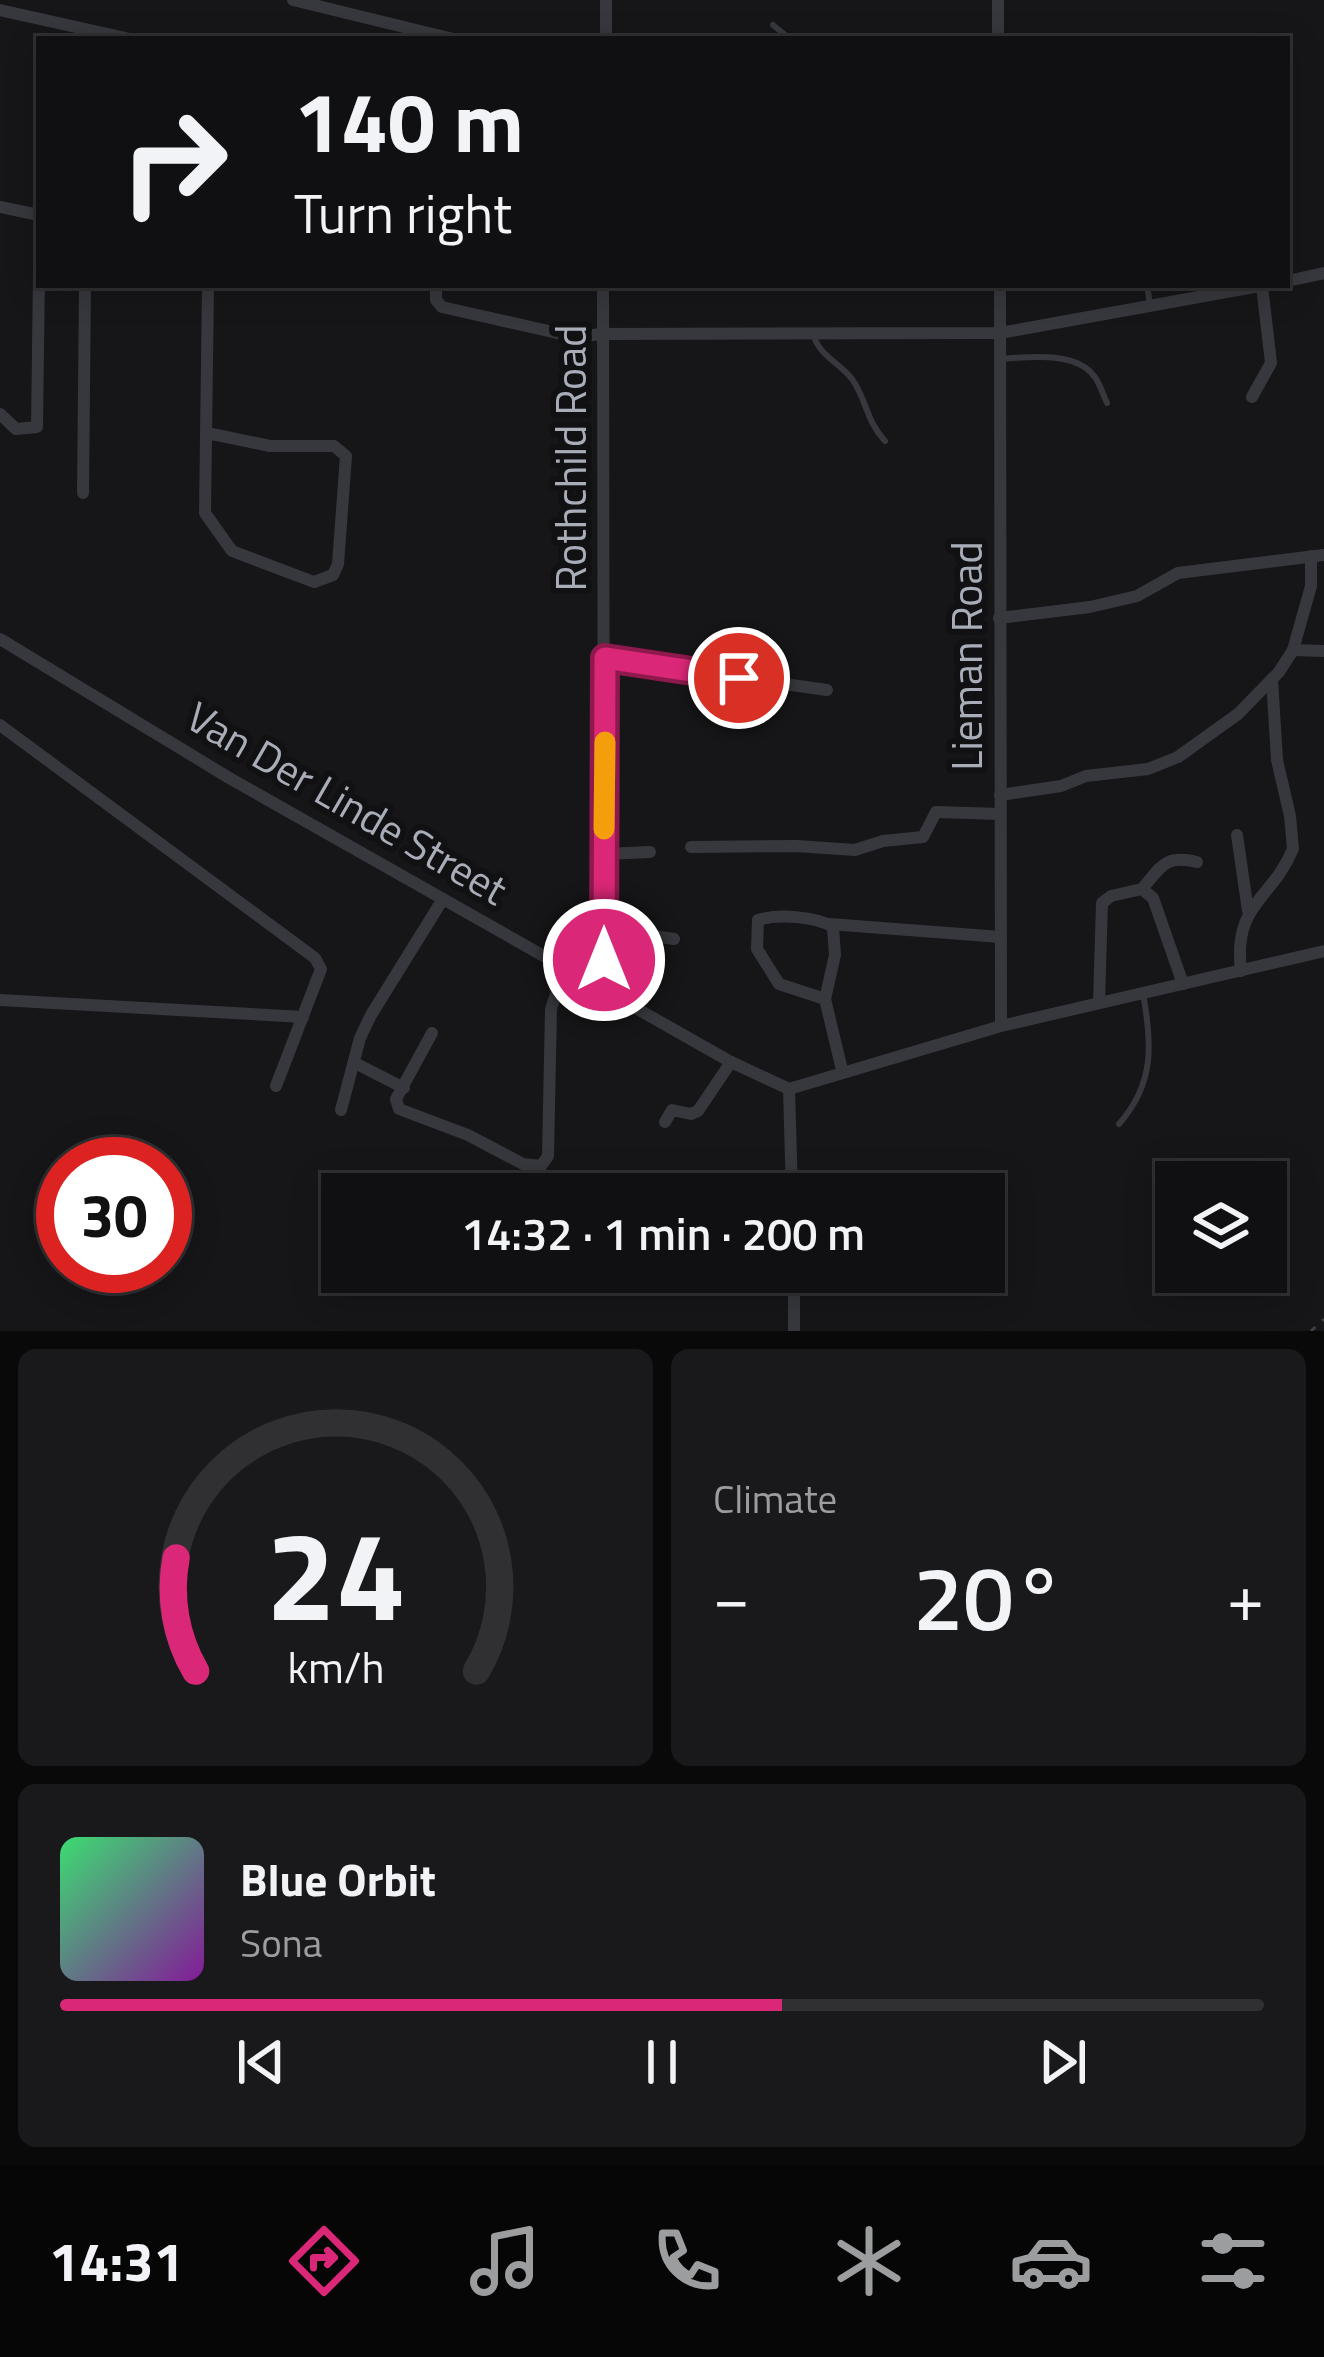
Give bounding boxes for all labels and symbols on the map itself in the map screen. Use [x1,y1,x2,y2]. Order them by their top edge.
street label: Rothchild Road [538,325,602,591]
street label: Lieman Road [934,541,998,771]
pin [688,627,790,729]
street label: Van Der Linde Street [175,684,520,920]
position arrow [541,897,667,1023]
speed limit sign: 30 [36,1137,192,1293]

